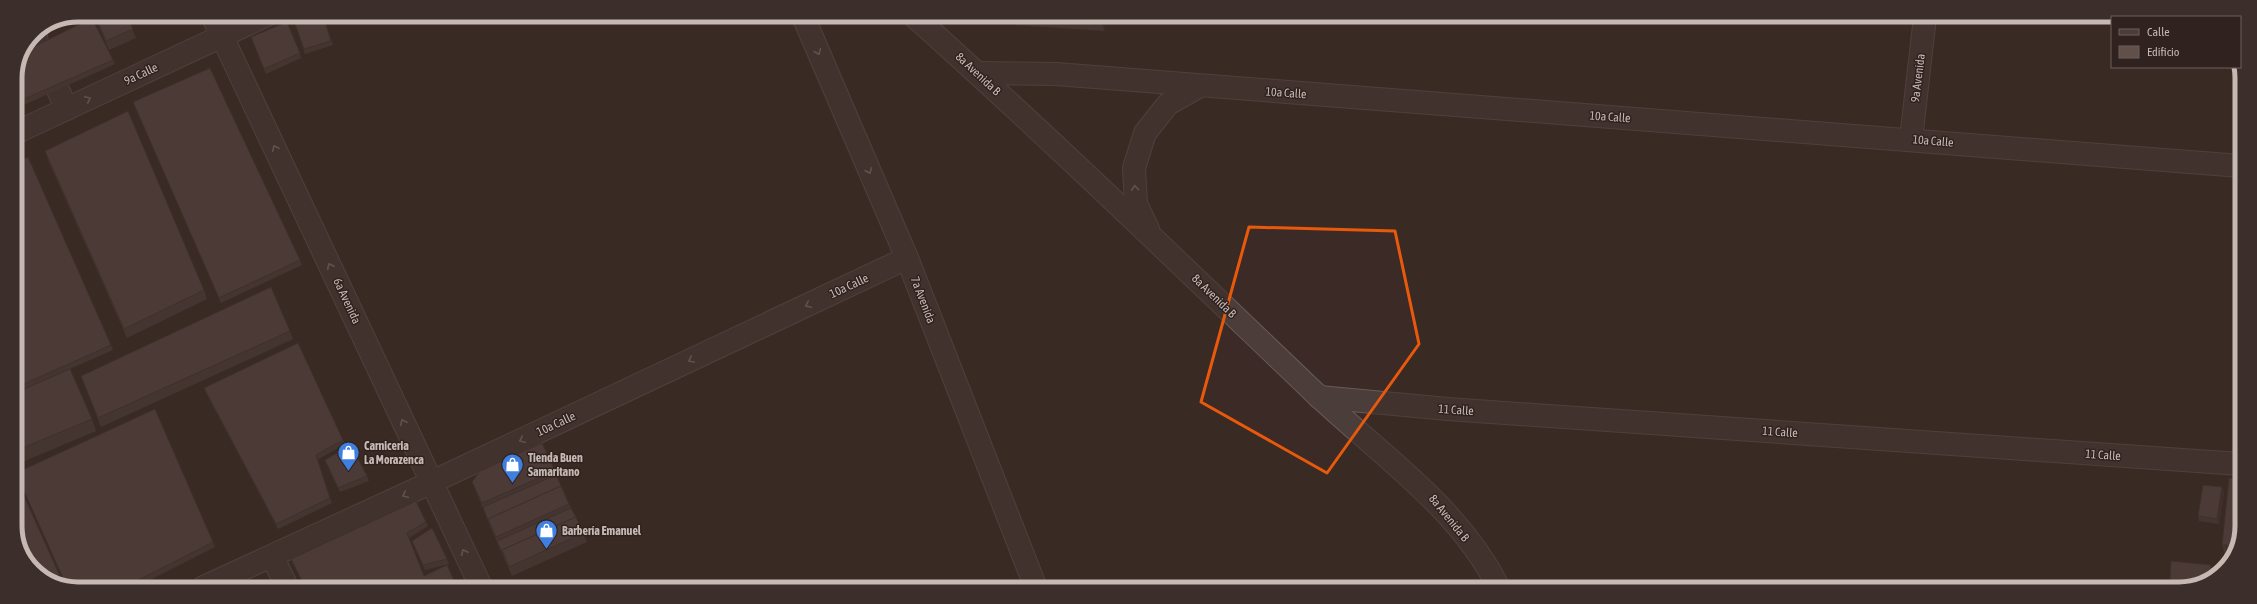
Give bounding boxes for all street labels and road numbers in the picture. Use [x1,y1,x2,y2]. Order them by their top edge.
street label: 8a Avenida B [953,50,1004,98]
street label: 9a Avenida [1908,53,1928,103]
street label: 9a Calle [122,60,160,88]
street label: 10a Calle [1265,85,1307,101]
street label: 10a Calle [1589,109,1631,125]
street label: 10a Calle [1912,132,1954,150]
street label: 10a Calle [827,271,871,301]
street label: 8a Avenida B [1189,271,1239,321]
street label: 7a Avenida [908,275,938,325]
street label: 6a Avenida [330,276,364,326]
street label: 11 Calle [1438,402,1474,418]
street label: 10a Calle [534,409,578,439]
street label: 11 Calle [1762,424,1798,440]
street label: 11 Calle [2085,447,2121,463]
street label: 8a Avenida B [1426,492,1472,544]

